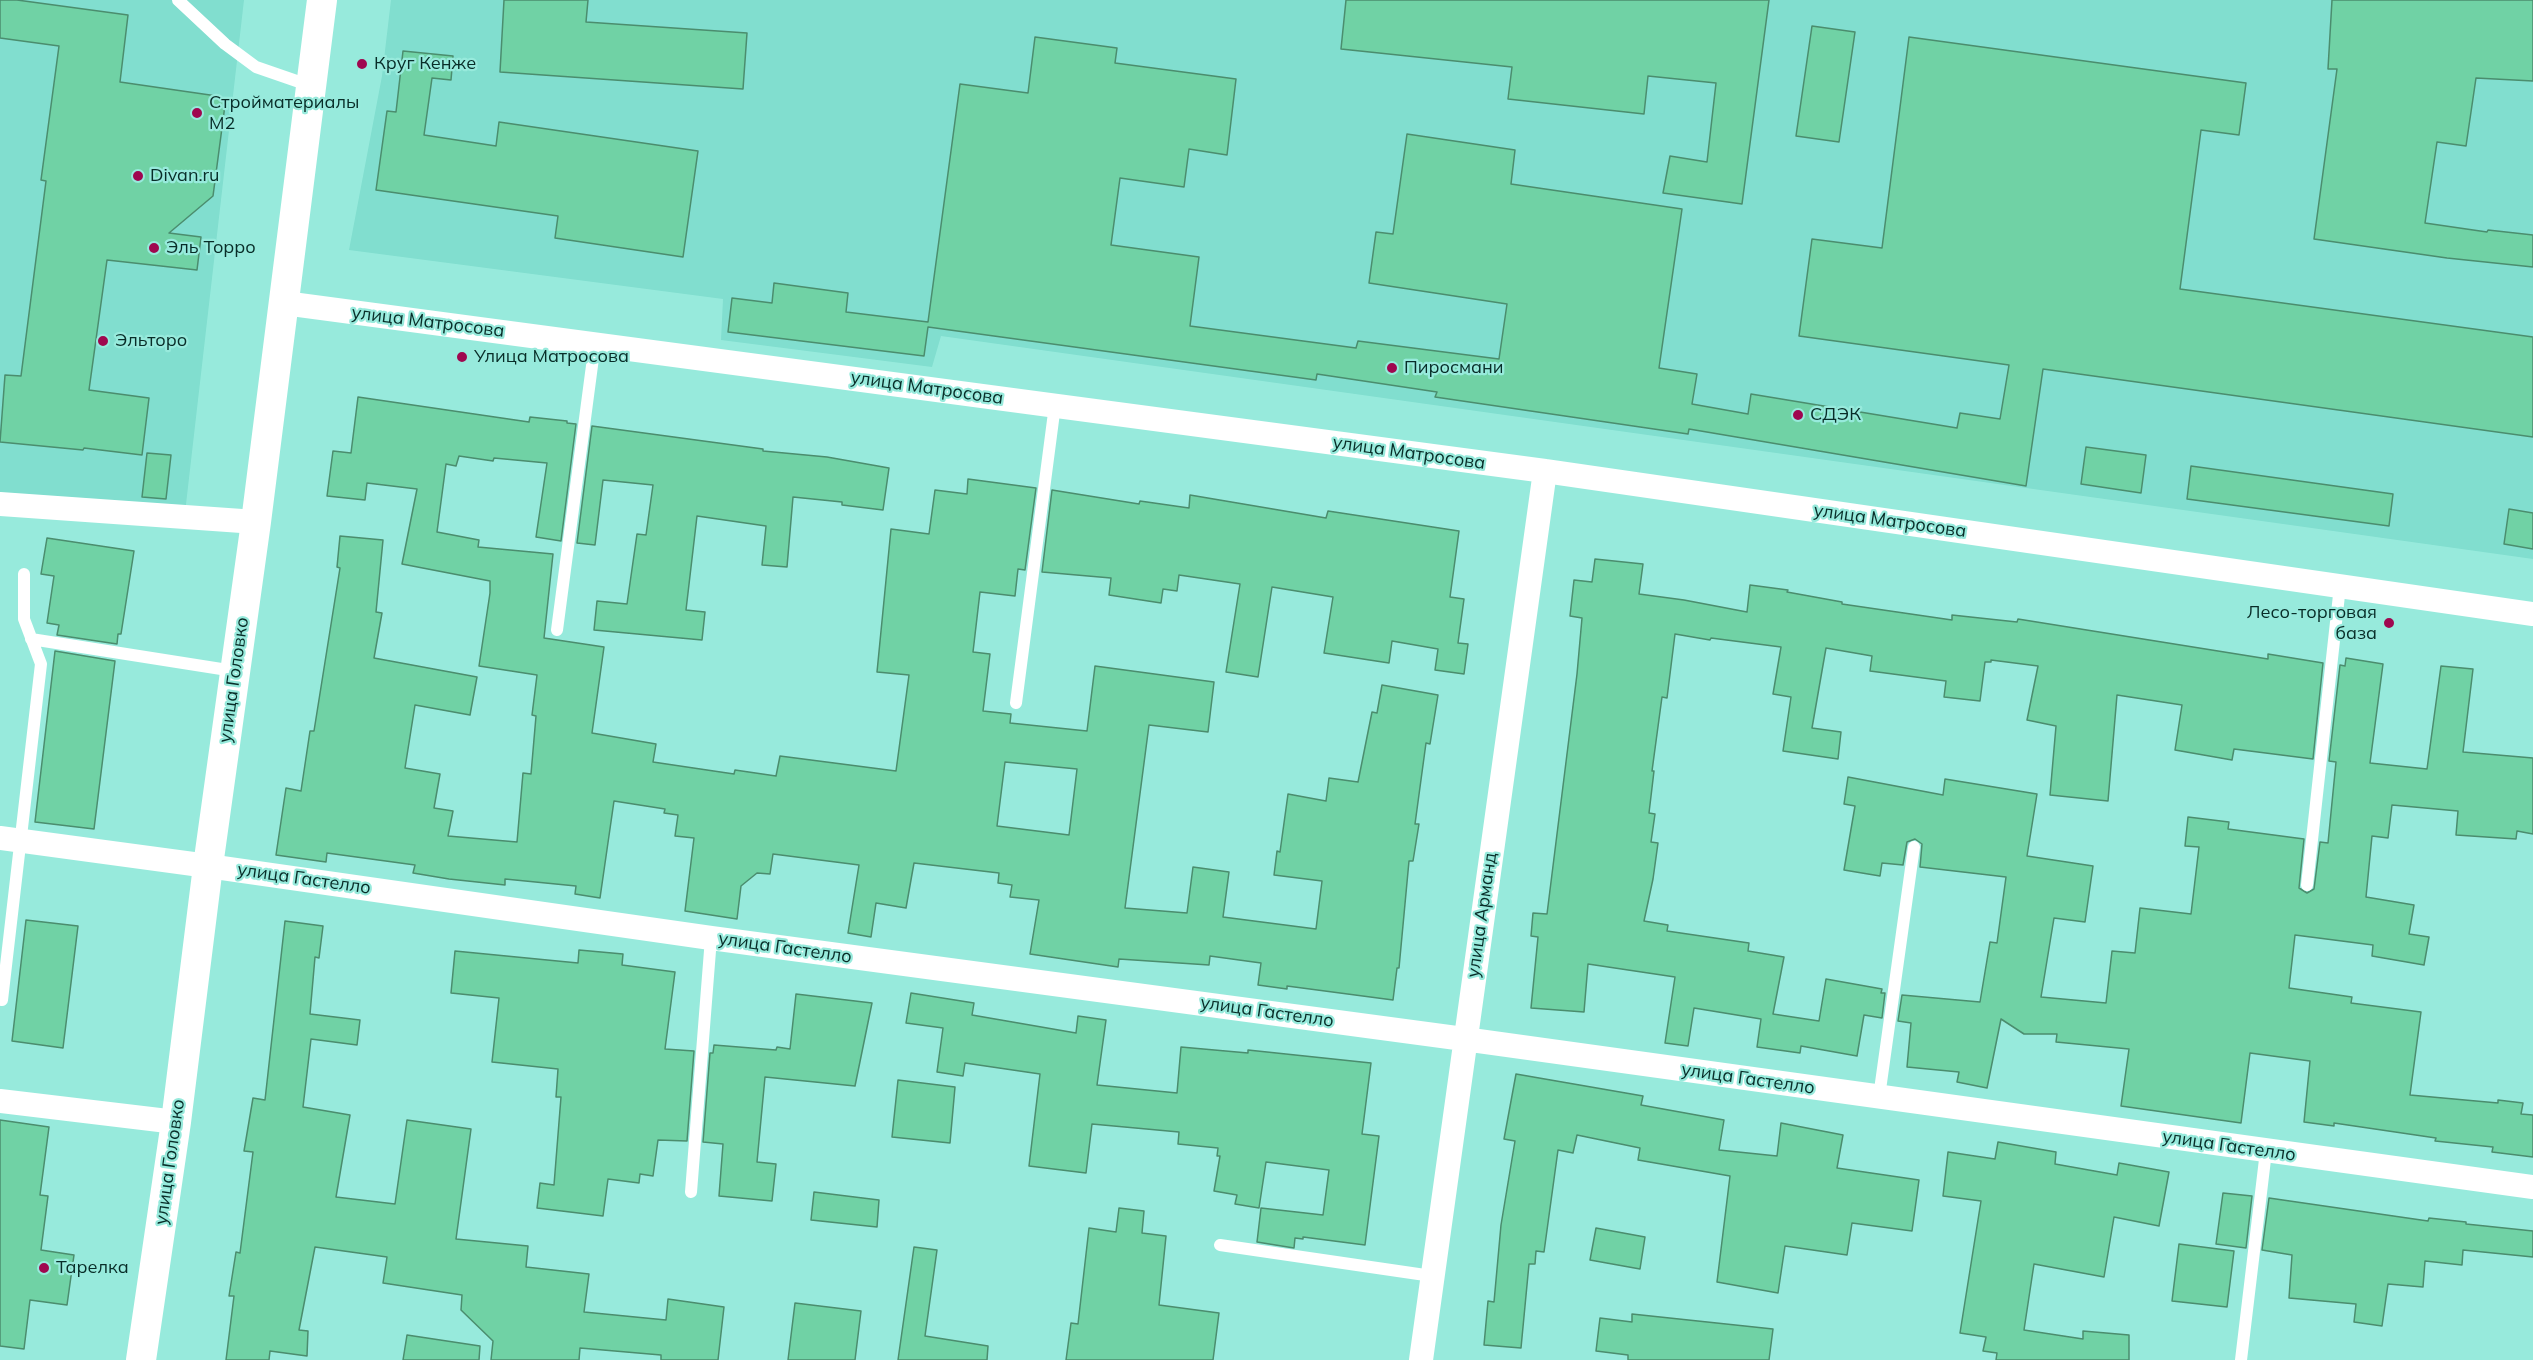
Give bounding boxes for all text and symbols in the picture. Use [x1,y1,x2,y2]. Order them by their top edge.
place label: Круг Кенже [374,53,476,75]
marker: Круг Кенже [355,57,369,71]
place label: Стройматериалы М2 [209,92,360,134]
marker: Стройматериалы М2 [190,106,204,120]
place label: Divan.ru [150,165,219,187]
marker: Divan.ru [131,169,145,183]
place label: Эль Торро [166,237,256,259]
marker: Эль Торро [147,241,161,255]
street label: улица Матросова [350,302,506,342]
place label: Эльторо [115,330,187,352]
marker: Эльторо [96,334,110,348]
place label: Улица Матросова [474,346,629,368]
marker: Улица Матросова [455,350,469,364]
place label: Пиросмани [1404,357,1504,379]
marker: Пиросмани [1385,361,1399,375]
street label: улица Матросова [849,367,1005,409]
place label: СДЭК [1810,404,1861,426]
marker: СДЭК [1791,408,1805,422]
street label: улица Матросова [1331,432,1487,474]
street label: улица Матросова [1812,500,1968,542]
place label: Лесо-торговая база [2247,602,2377,644]
street label: улица Головко [215,616,253,744]
marker: Лесо-торговая база [2382,616,2396,630]
street label: улица Арманд [1463,851,1501,979]
street label: улица Гастелло [236,859,372,899]
street label: улица Гастелло [717,928,853,968]
street label: улица Гастелло [1199,992,1335,1032]
street label: улица Гастелло [1680,1059,1816,1099]
street label: улица Головко [151,1098,189,1226]
street label: улица Гастелло [2161,1126,2297,1166]
place label: Тарелка [56,1257,129,1279]
marker: Тарелка [37,1261,51,1275]

